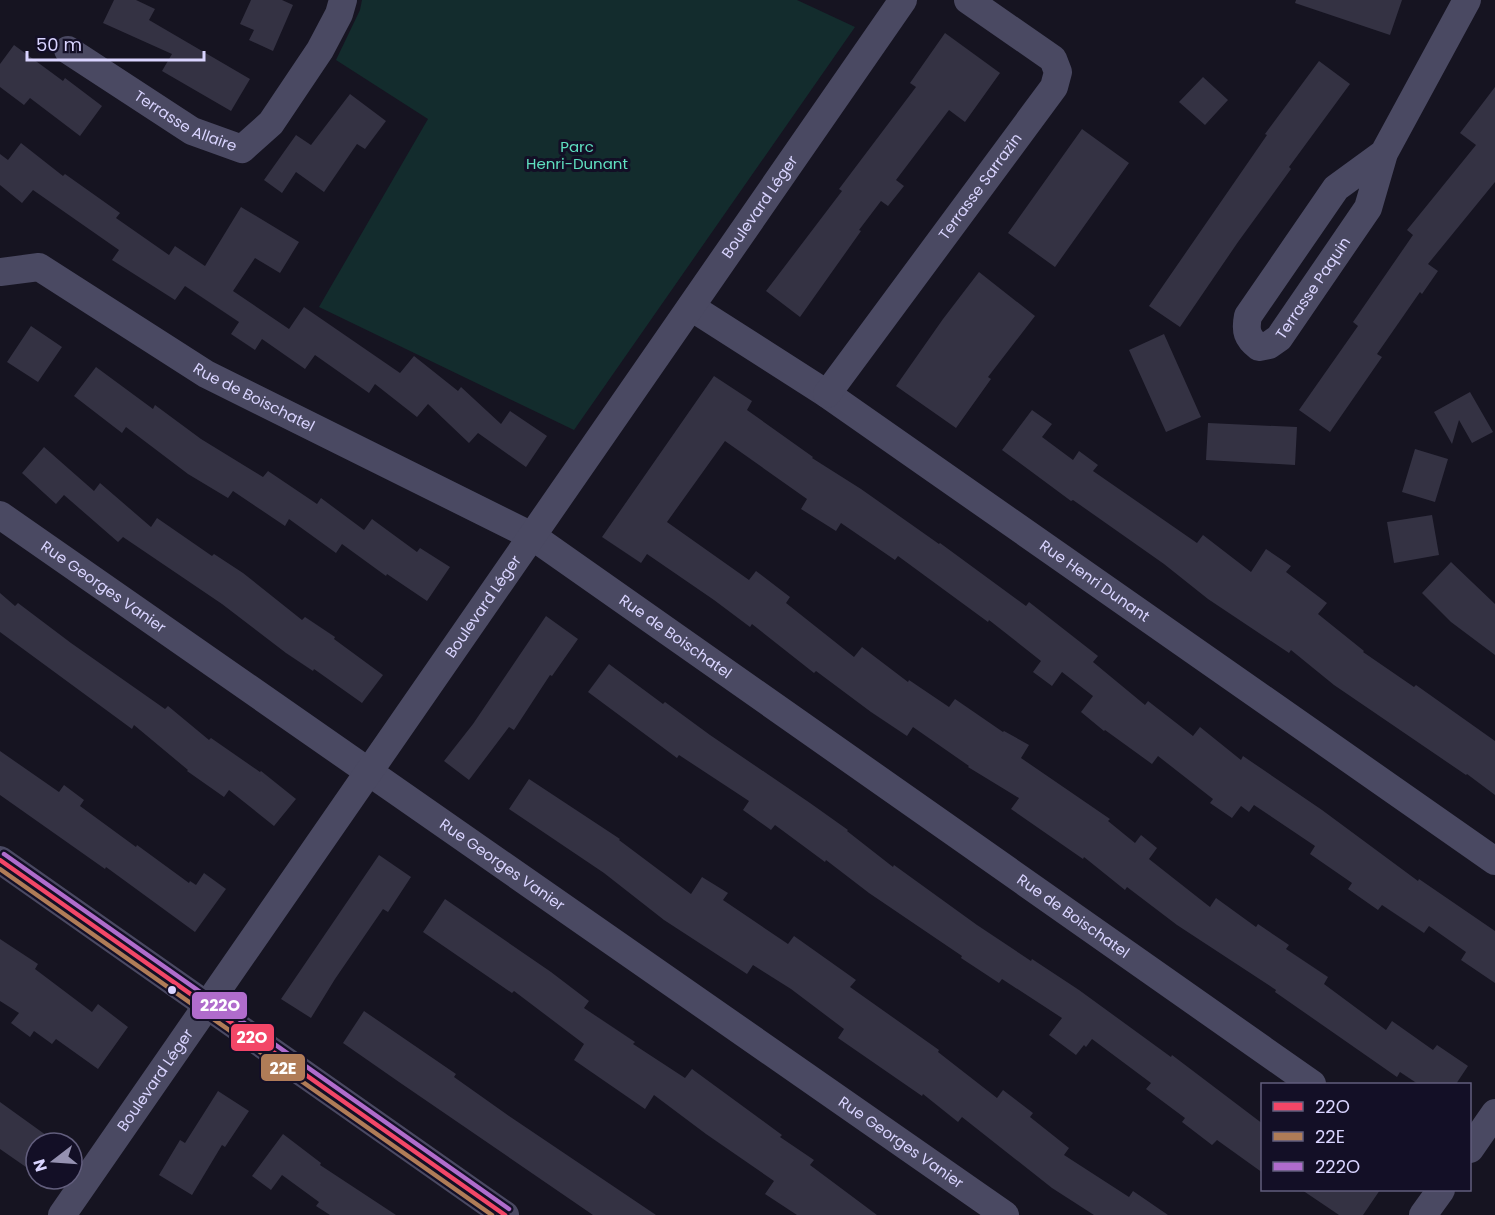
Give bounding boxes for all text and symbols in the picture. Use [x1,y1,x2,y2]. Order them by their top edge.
scale bar [27,24,204,62]
text: 50 m [36,32,82,57]
street label: Terrasse Allaire [130,85,240,156]
street label: Terrasse Sarrazin [933,128,1027,244]
park label: Parc Henri-Dunant [526,136,628,174]
street label: Boulevard Léger [716,151,803,262]
street label: Terrasse Paquin [1270,233,1355,343]
street label: Rue de Boischatel [189,358,318,436]
street label: Rue Henri Dunant [1036,535,1154,626]
street label: Rue Georges Vanier [37,536,171,638]
street label: Boulevard Léger [440,550,526,662]
street label: Rue de Boischatel [615,589,736,683]
street label: Rue Georges Vanier [436,813,570,916]
street label: Rue de Boischatel [1013,869,1134,963]
unlabelled marker [166,984,178,996]
line badge: 222O [191,991,248,1020]
text: 222O [200,994,240,1017]
line badge: 22O [230,1023,275,1052]
street label: Boulevard Léger [112,1024,198,1135]
text: 22O [237,1026,268,1049]
line badge: 22E [260,1053,306,1082]
text: 22E [270,1057,296,1080]
legend [1261,1083,1471,1191]
street label: Rue Georges Vanier [835,1091,968,1193]
text: 22O [1315,1094,1350,1119]
text: 22E [1315,1124,1345,1149]
north arrow [24,1131,84,1191]
text: 222O [1315,1154,1360,1179]
text: N [27,1156,53,1174]

